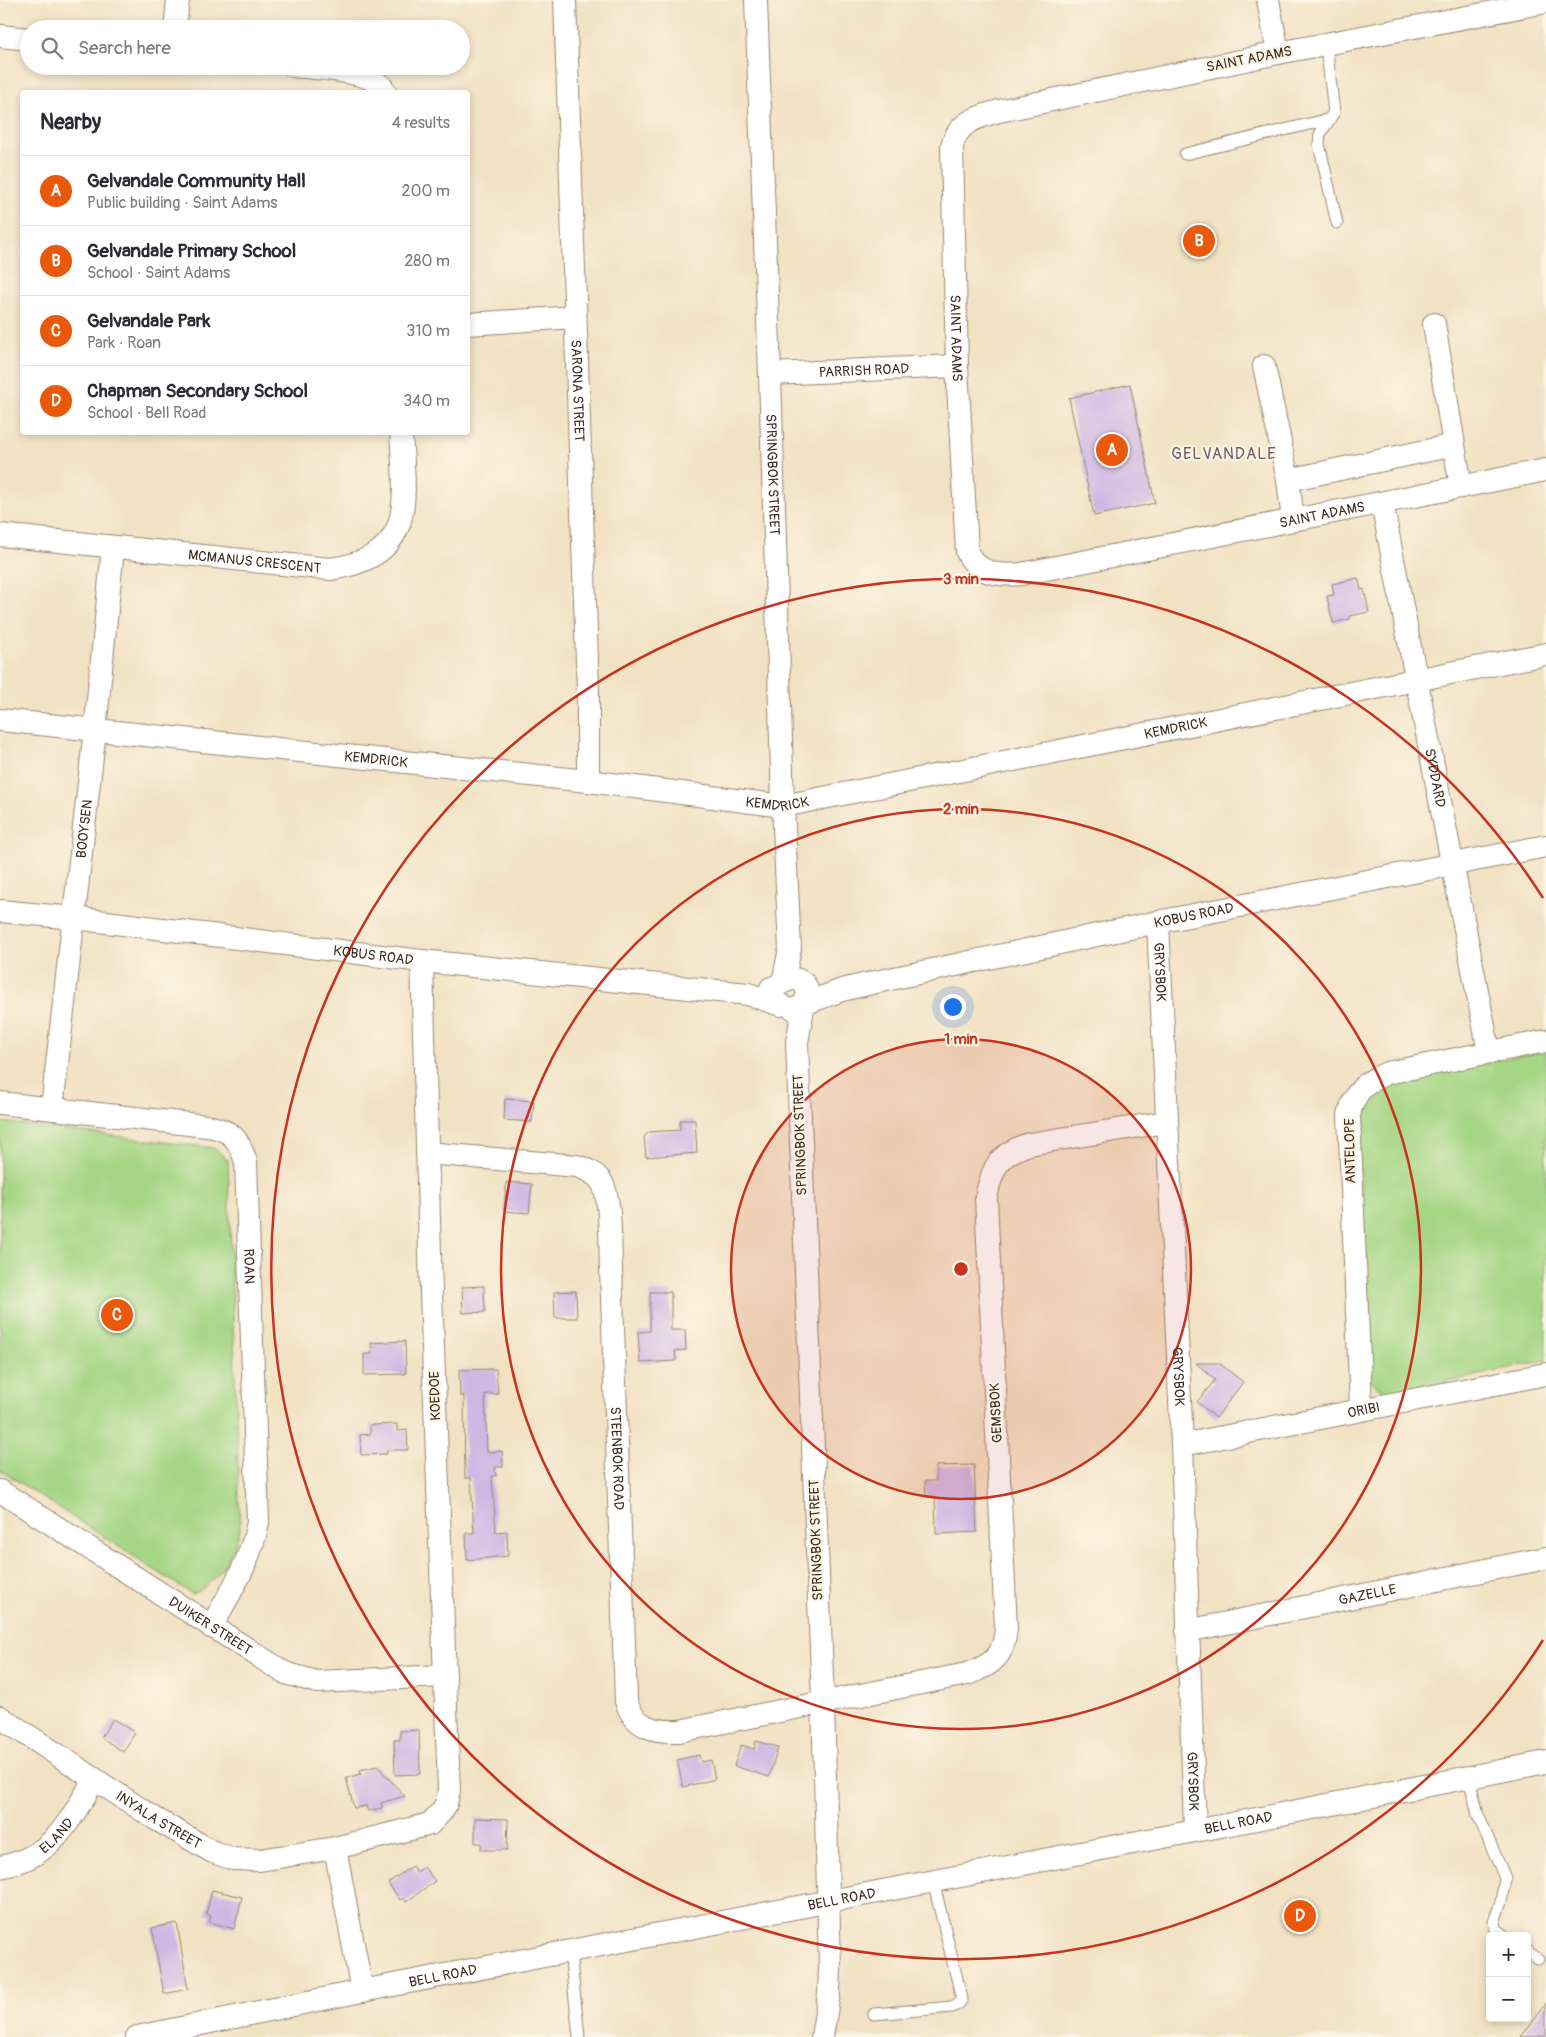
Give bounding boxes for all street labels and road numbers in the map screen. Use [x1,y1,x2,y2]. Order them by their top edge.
street label: SAINT ADAMS [1205,42,1293,76]
street label: SAINT ADAMS [947,294,966,382]
street label: SARONA STREET [568,339,588,442]
street label: PARRISH ROAD [818,360,910,380]
street label: SPRINGBOK STREET [763,414,783,536]
street label: SAINT ADAMS [1278,498,1366,531]
street label: MCMANUS CRESCENT [187,546,322,577]
street label: KEMDRICK [1143,713,1209,742]
street label: KEMDRICK [343,747,409,771]
street label: SYDDARD [1421,747,1450,809]
street label: KEMDRICK [745,792,811,815]
street label: BOOYSEN [72,798,96,859]
street label: KOBUS ROAD [1153,899,1235,931]
street label: KOBUS ROAD [332,942,415,968]
street label: GRYSBOK [1150,942,1170,1002]
street label: SPRINGBOK STREET [789,1074,811,1196]
street label: ANTELOPE [1341,1118,1359,1184]
street label: ROAN [240,1248,259,1284]
street label: GRYSBOK [1169,1347,1189,1407]
street label: KOEDOE [426,1371,444,1421]
street label: GEMSBOK [986,1382,1006,1443]
street label: ORIBI [1346,1398,1381,1421]
street label: STEENBOK ROAD [607,1406,628,1511]
street label: SPRINGBOK STREET [805,1479,827,1601]
street label: GAZELLE [1337,1580,1398,1608]
street label: DUIKER STREET [166,1593,256,1658]
street label: GRYSBOK [1184,1751,1203,1812]
street label: INYALA STREET [113,1787,205,1852]
street label: BELL ROAD [1203,1807,1274,1837]
street label: ELAND [36,1814,77,1857]
street label: BELL ROAD [806,1884,877,1914]
street label: BELL ROAD [407,1961,479,1990]

